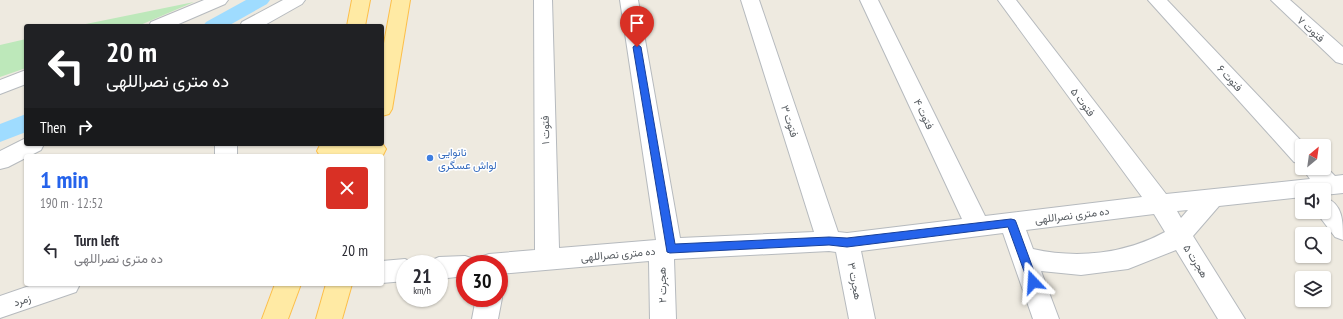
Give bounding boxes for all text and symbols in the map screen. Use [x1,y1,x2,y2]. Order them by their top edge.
pin [620,6,654,47]
icon: arrive [626,12,648,34]
street label: فتوت ۷ [1294,13,1328,45]
text: 20 m [106,33,157,70]
icon: left [40,40,92,92]
street label: فتوت ۶ [1214,62,1246,94]
text: ده متری نصراللهی [106,69,229,92]
street label: فتوت ۵ [1068,85,1098,119]
street label: فتوت ۴ [911,96,937,132]
street label: فتوت ۳ [778,103,802,139]
street label: فتوت ۱ [538,115,552,145]
icon: right [74,116,96,138]
text: Then [40,118,66,137]
north arrow [1295,139,1331,175]
map controls [1295,139,1331,307]
place label: نانوایی لواش عسگری [438,145,497,172]
marker: نانوایی لواش عسگری [425,153,435,163]
text: 1 min [40,164,88,195]
button: close [326,167,368,209]
button: sound [1295,183,1331,219]
text: 190 m · 12:52 [40,195,103,212]
street label: ده متری نصراللهی [1034,203,1110,227]
button: search [1295,227,1331,263]
text: Turn left [74,231,119,250]
icon: left [40,239,62,261]
text: 20 m [342,241,368,260]
street label: هجرت ۵ [1180,242,1212,281]
street label: ده متری نصراللهی [580,244,656,264]
text: ده متری نصراللهی [74,250,163,267]
speed limit sign: 30 [456,255,508,307]
street label: هجرت ۳ [845,261,866,301]
position arrow [1012,261,1054,303]
text: 21 [412,263,432,289]
street label: هجرت ۲ [655,266,669,303]
button: layers [1295,271,1331,307]
text: km/h [413,284,431,297]
street label: زمرد [11,290,33,309]

